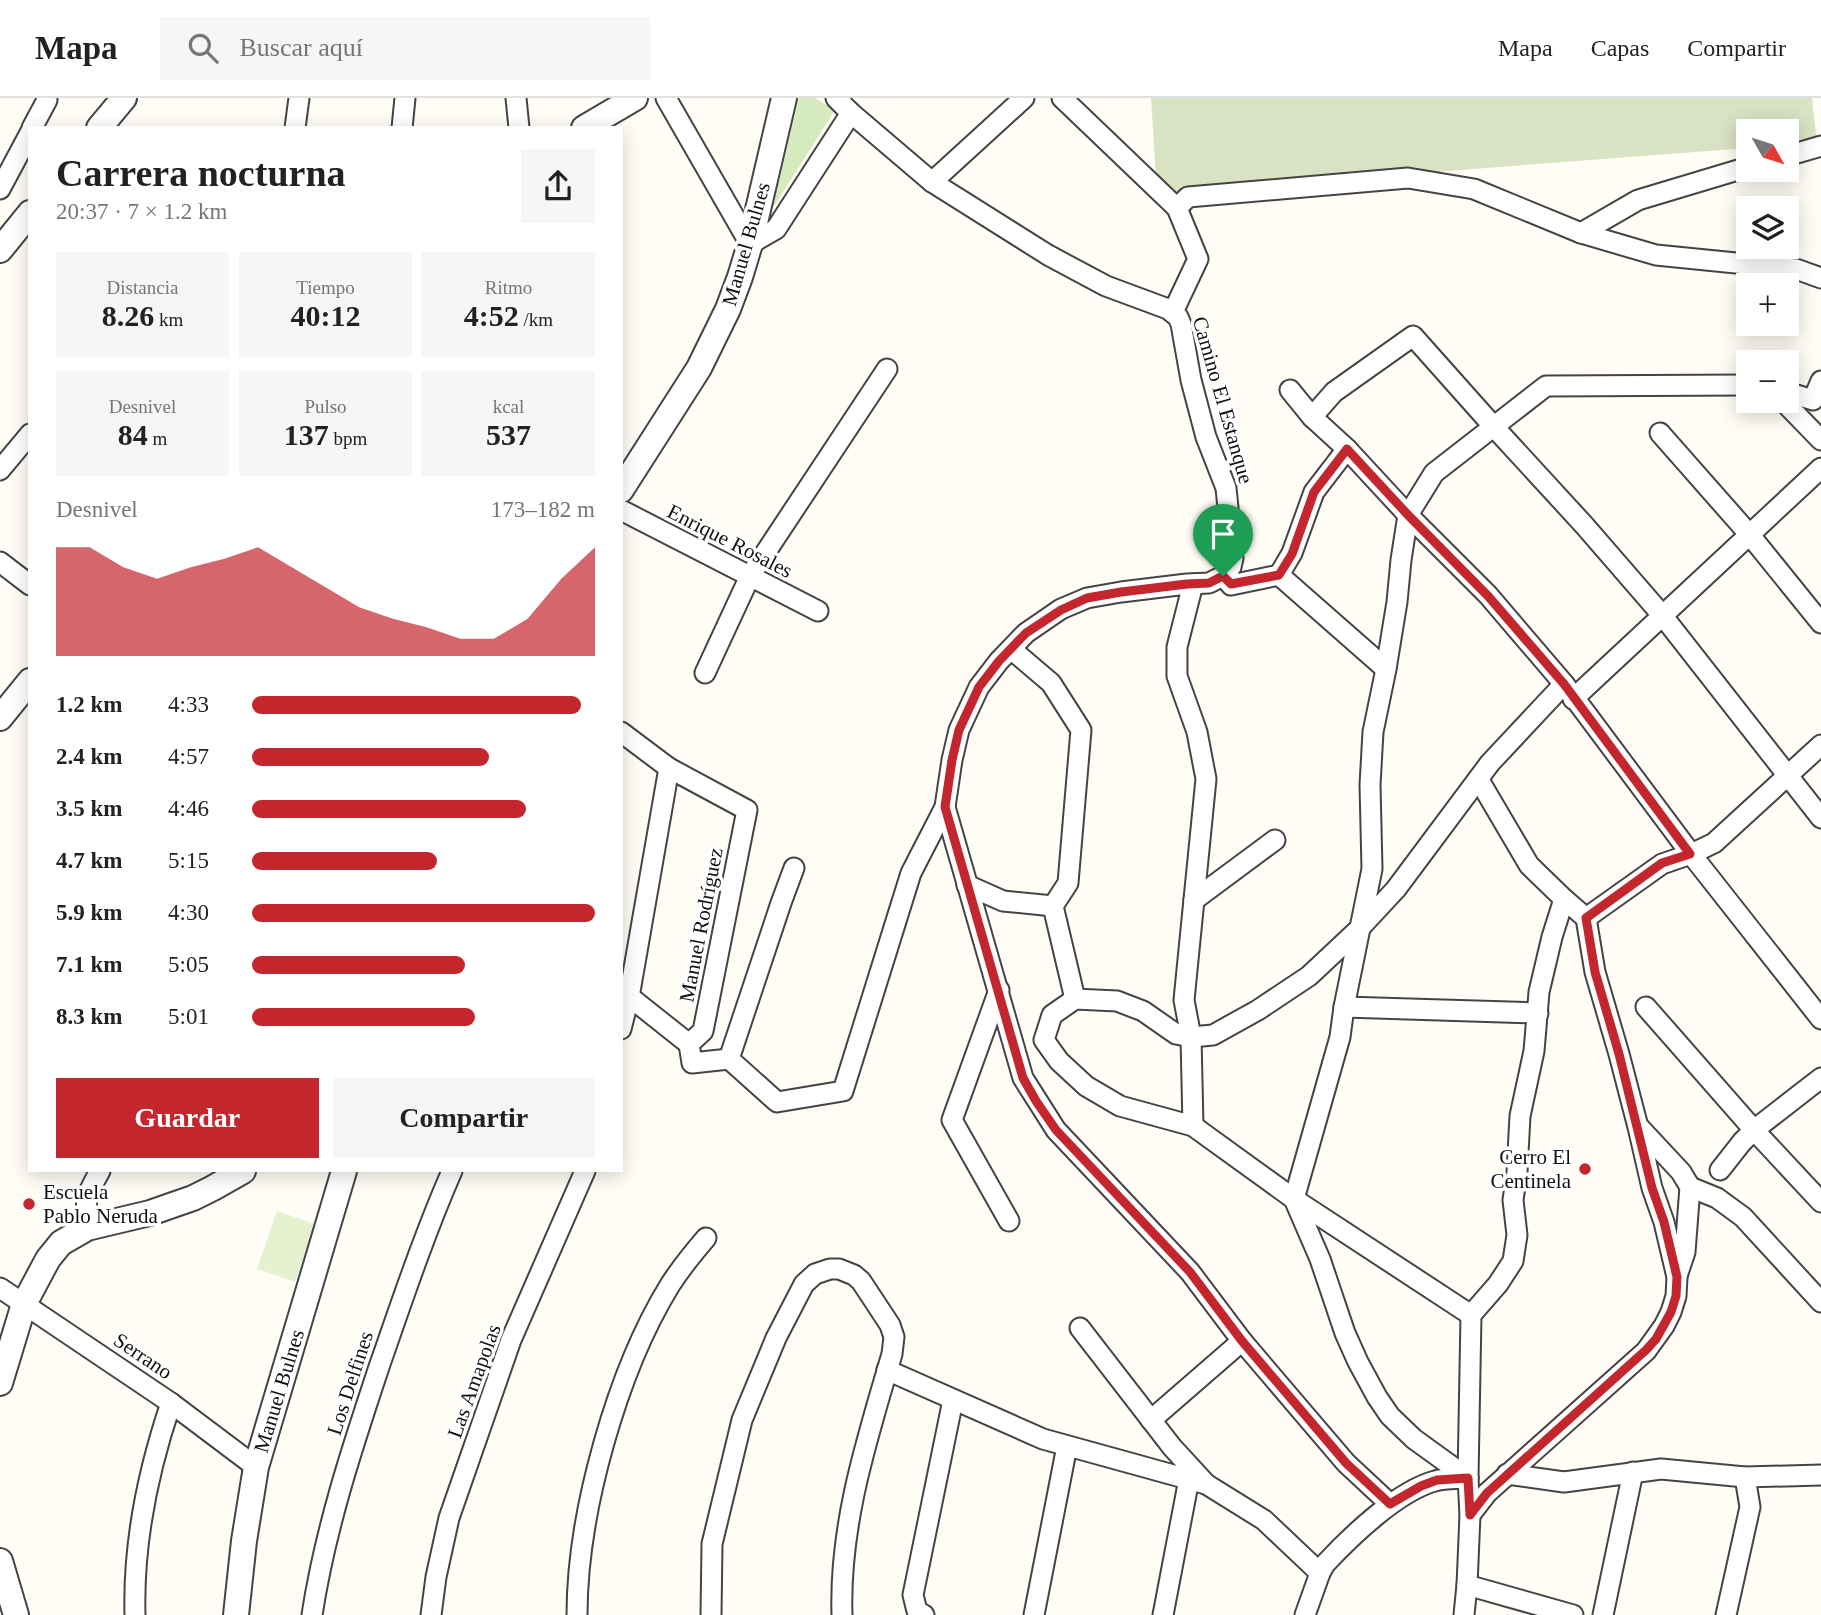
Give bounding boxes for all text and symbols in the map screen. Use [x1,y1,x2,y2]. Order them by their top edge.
search box [160,17,650,80]
icon: search [184,29,222,67]
text: Mapa [35,30,118,66]
text: Buscar aquí [240,33,363,62]
text: Mapa [1498,35,1553,61]
text: Capas [1591,35,1649,61]
text: Compartir [1687,35,1786,61]
north arrow [1736,119,1799,182]
map controls [1736,119,1799,413]
button: share [521,149,595,223]
text: Carrera nocturna [56,152,346,194]
street label: Manuel Bulnes [717,179,775,309]
button: layers [1736,196,1799,259]
text: 20:37 · 7 × 1.2 km [56,199,227,224]
button: + [1736,273,1799,336]
text: Distancia [107,277,178,298]
text: Tiempo [296,277,355,298]
text: Ritmo [485,277,532,298]
text: 8.26 [102,299,154,332]
text: 40:12 [291,299,361,332]
text: 4:52 [464,299,519,332]
text: km [154,309,183,330]
text: /km [519,309,553,330]
street label: Camino El Estanque [1188,314,1258,486]
button: − [1736,350,1799,413]
text: Desnivel [109,396,176,417]
text: Pulso [304,396,347,417]
text: kcal [493,396,524,417]
text: 84 [118,418,148,451]
text: 137 [284,418,329,451]
text: 537 [486,418,531,451]
text: m [148,428,167,449]
text: bpm [329,428,367,449]
text: Desnivel [56,497,138,522]
text: 173–182 m [491,497,595,522]
street label: Enrique Rosales [663,499,797,583]
pin [1193,504,1253,576]
icon: arrive [1204,515,1242,553]
text: 1.2 km [56,692,122,717]
text: 4:33 [168,692,209,717]
text: 2.4 km [56,744,122,769]
text: 4:57 [168,744,209,769]
text: 3.5 km [56,796,122,821]
text: 4:46 [168,796,209,821]
street label: Manuel Rodríguez [674,846,728,1004]
text: 4.7 km [56,848,122,873]
text: 5:15 [168,848,209,873]
text: 5.9 km [56,900,122,925]
text: 4:30 [168,900,209,925]
text: 7.1 km [56,952,122,977]
text: 5:05 [168,952,209,977]
text: 8.3 km [56,1004,122,1029]
text: 5:01 [168,1004,209,1029]
button: Guardar [56,1078,319,1158]
button: Compartir [333,1078,595,1158]
place label: Cerro El Centinela [1491,1145,1572,1193]
marker: Cerro El Centinela [1577,1161,1593,1177]
place label: Escuela Pablo Neruda [43,1180,159,1228]
marker: Escuela Pablo Neruda [21,1196,37,1212]
street label: Las Amapolas [442,1321,506,1441]
street label: Manuel Bulnes [249,1326,309,1456]
street label: Serrano [109,1328,177,1384]
street label: Los Delfines [322,1328,378,1438]

